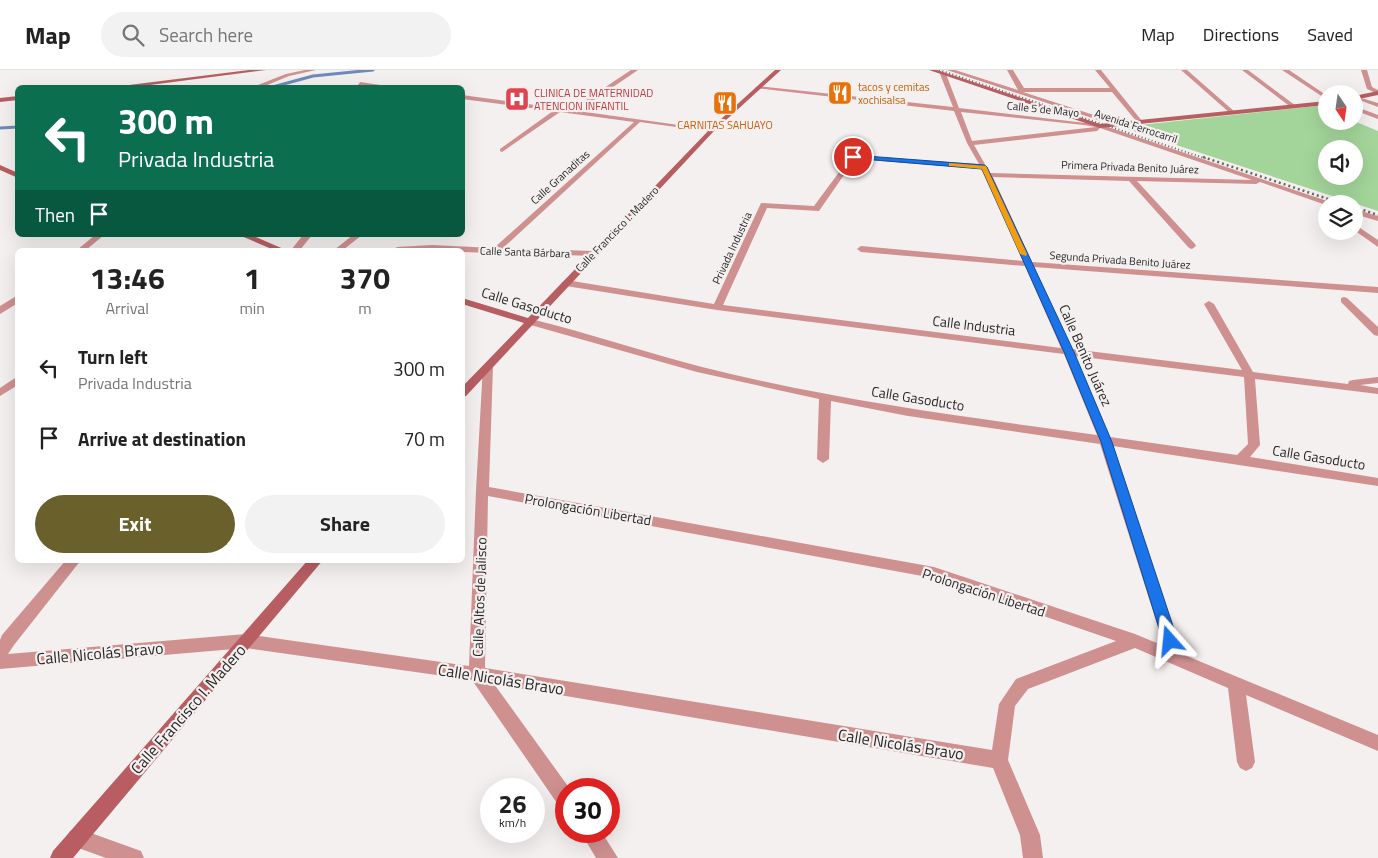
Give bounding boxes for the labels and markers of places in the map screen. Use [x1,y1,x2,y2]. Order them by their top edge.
place label: tacos y cemitas xochisalsa [858,79,930,108]
restaurant icon: tacos y cemitas xochisalsa [827,80,853,106]
place label: CLINICA DE MATERNIDAD ATENCION INFANTIL [534,85,653,114]
hospital icon: CLINICA DE MATERNIDAD ATENCION INFANTIL [504,86,530,112]
restaurant icon: CARNITAS SAHUAYO [712,90,738,116]
place label: CARNITAS SAHUAYO [677,117,773,133]
pin [832,136,874,178]

